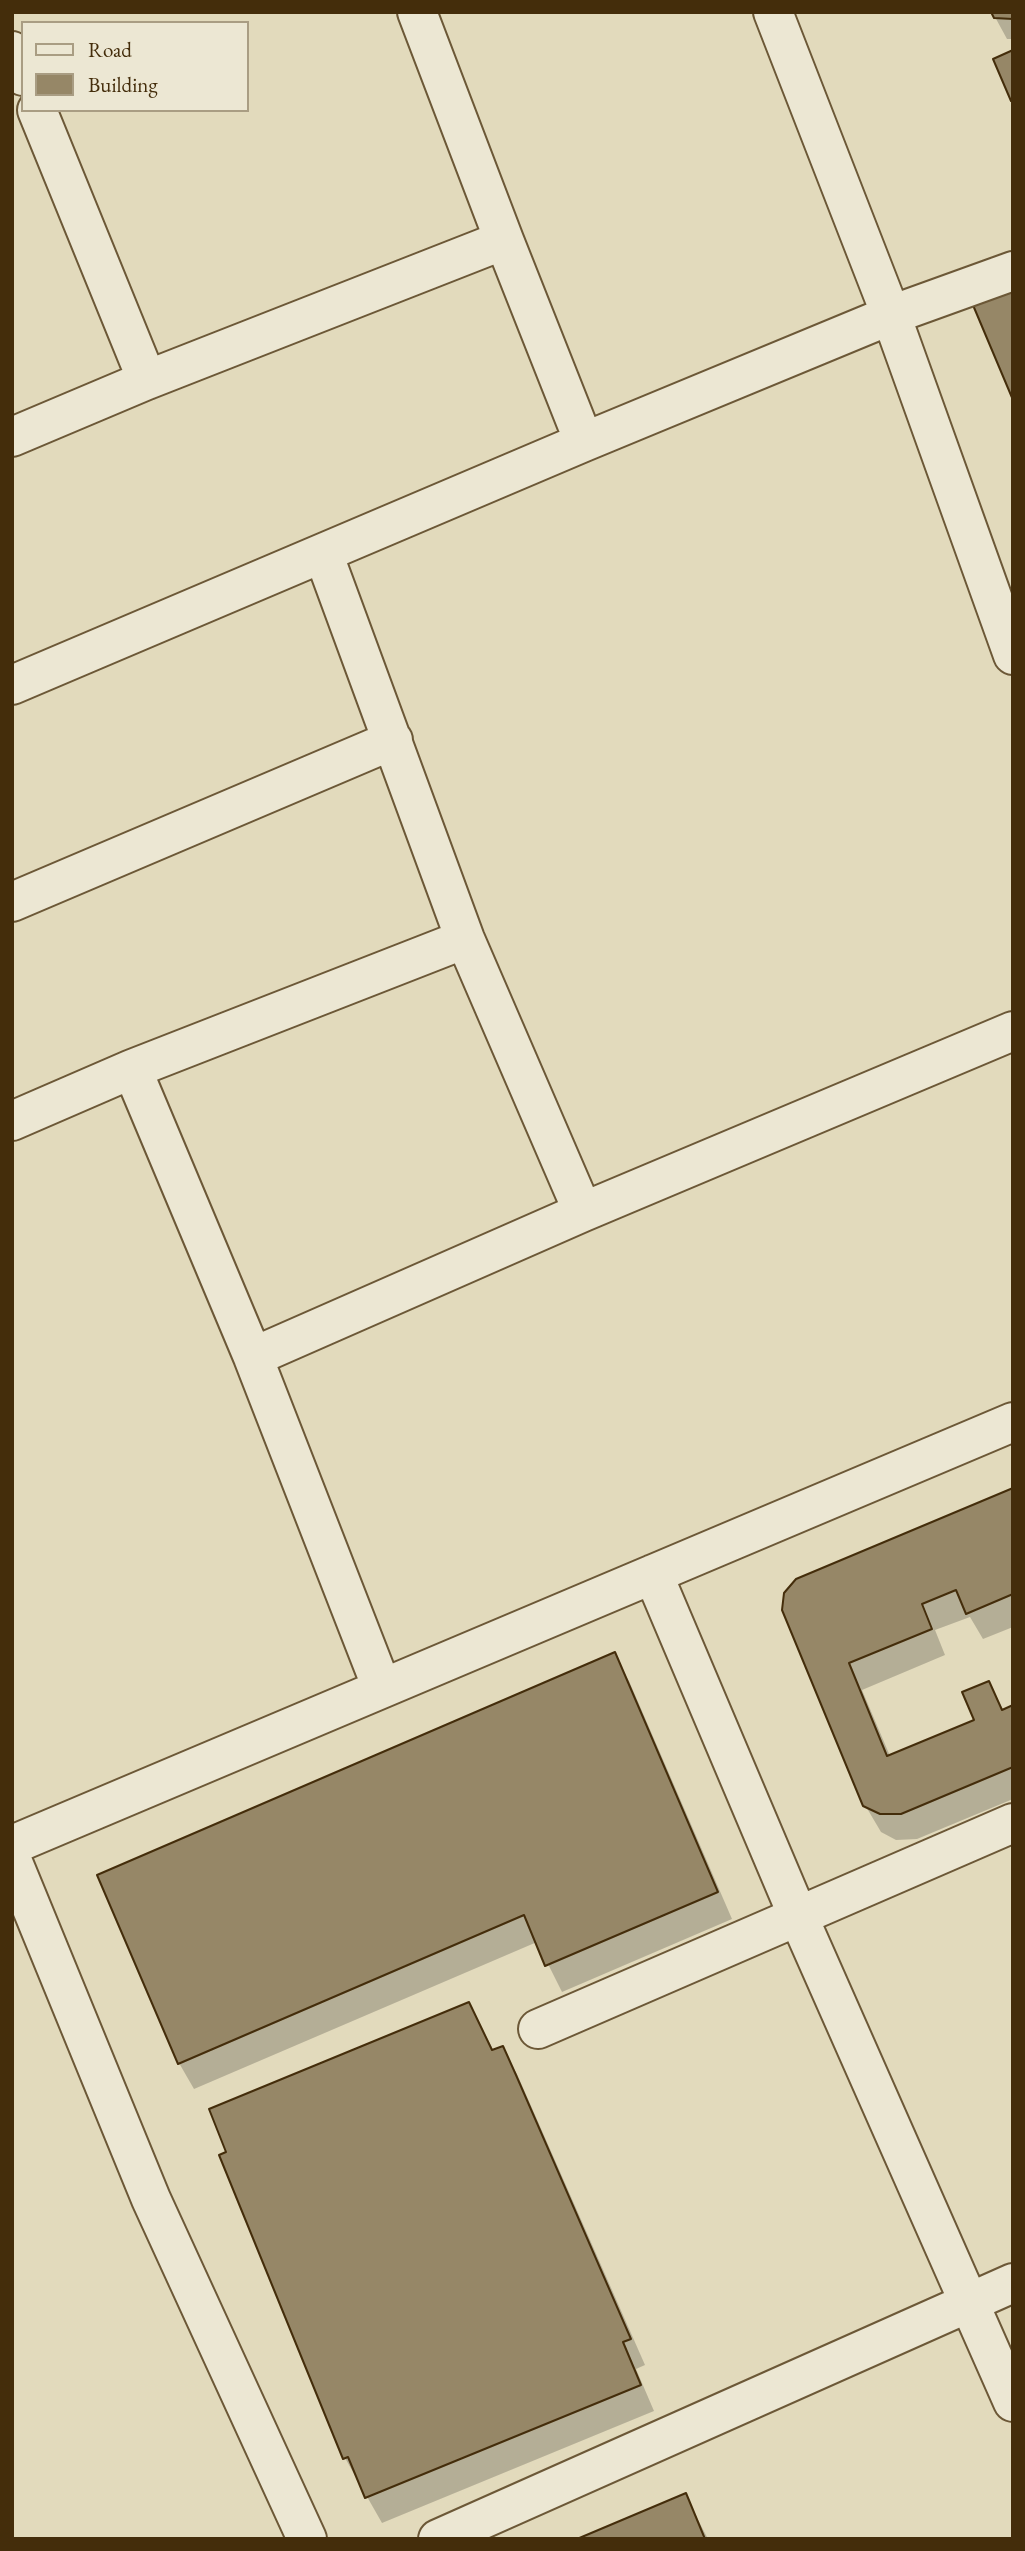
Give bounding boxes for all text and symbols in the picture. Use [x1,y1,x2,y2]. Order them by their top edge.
legend [21,21,248,112]
text: Road [88,36,132,63]
text: Building [88,71,158,98]

